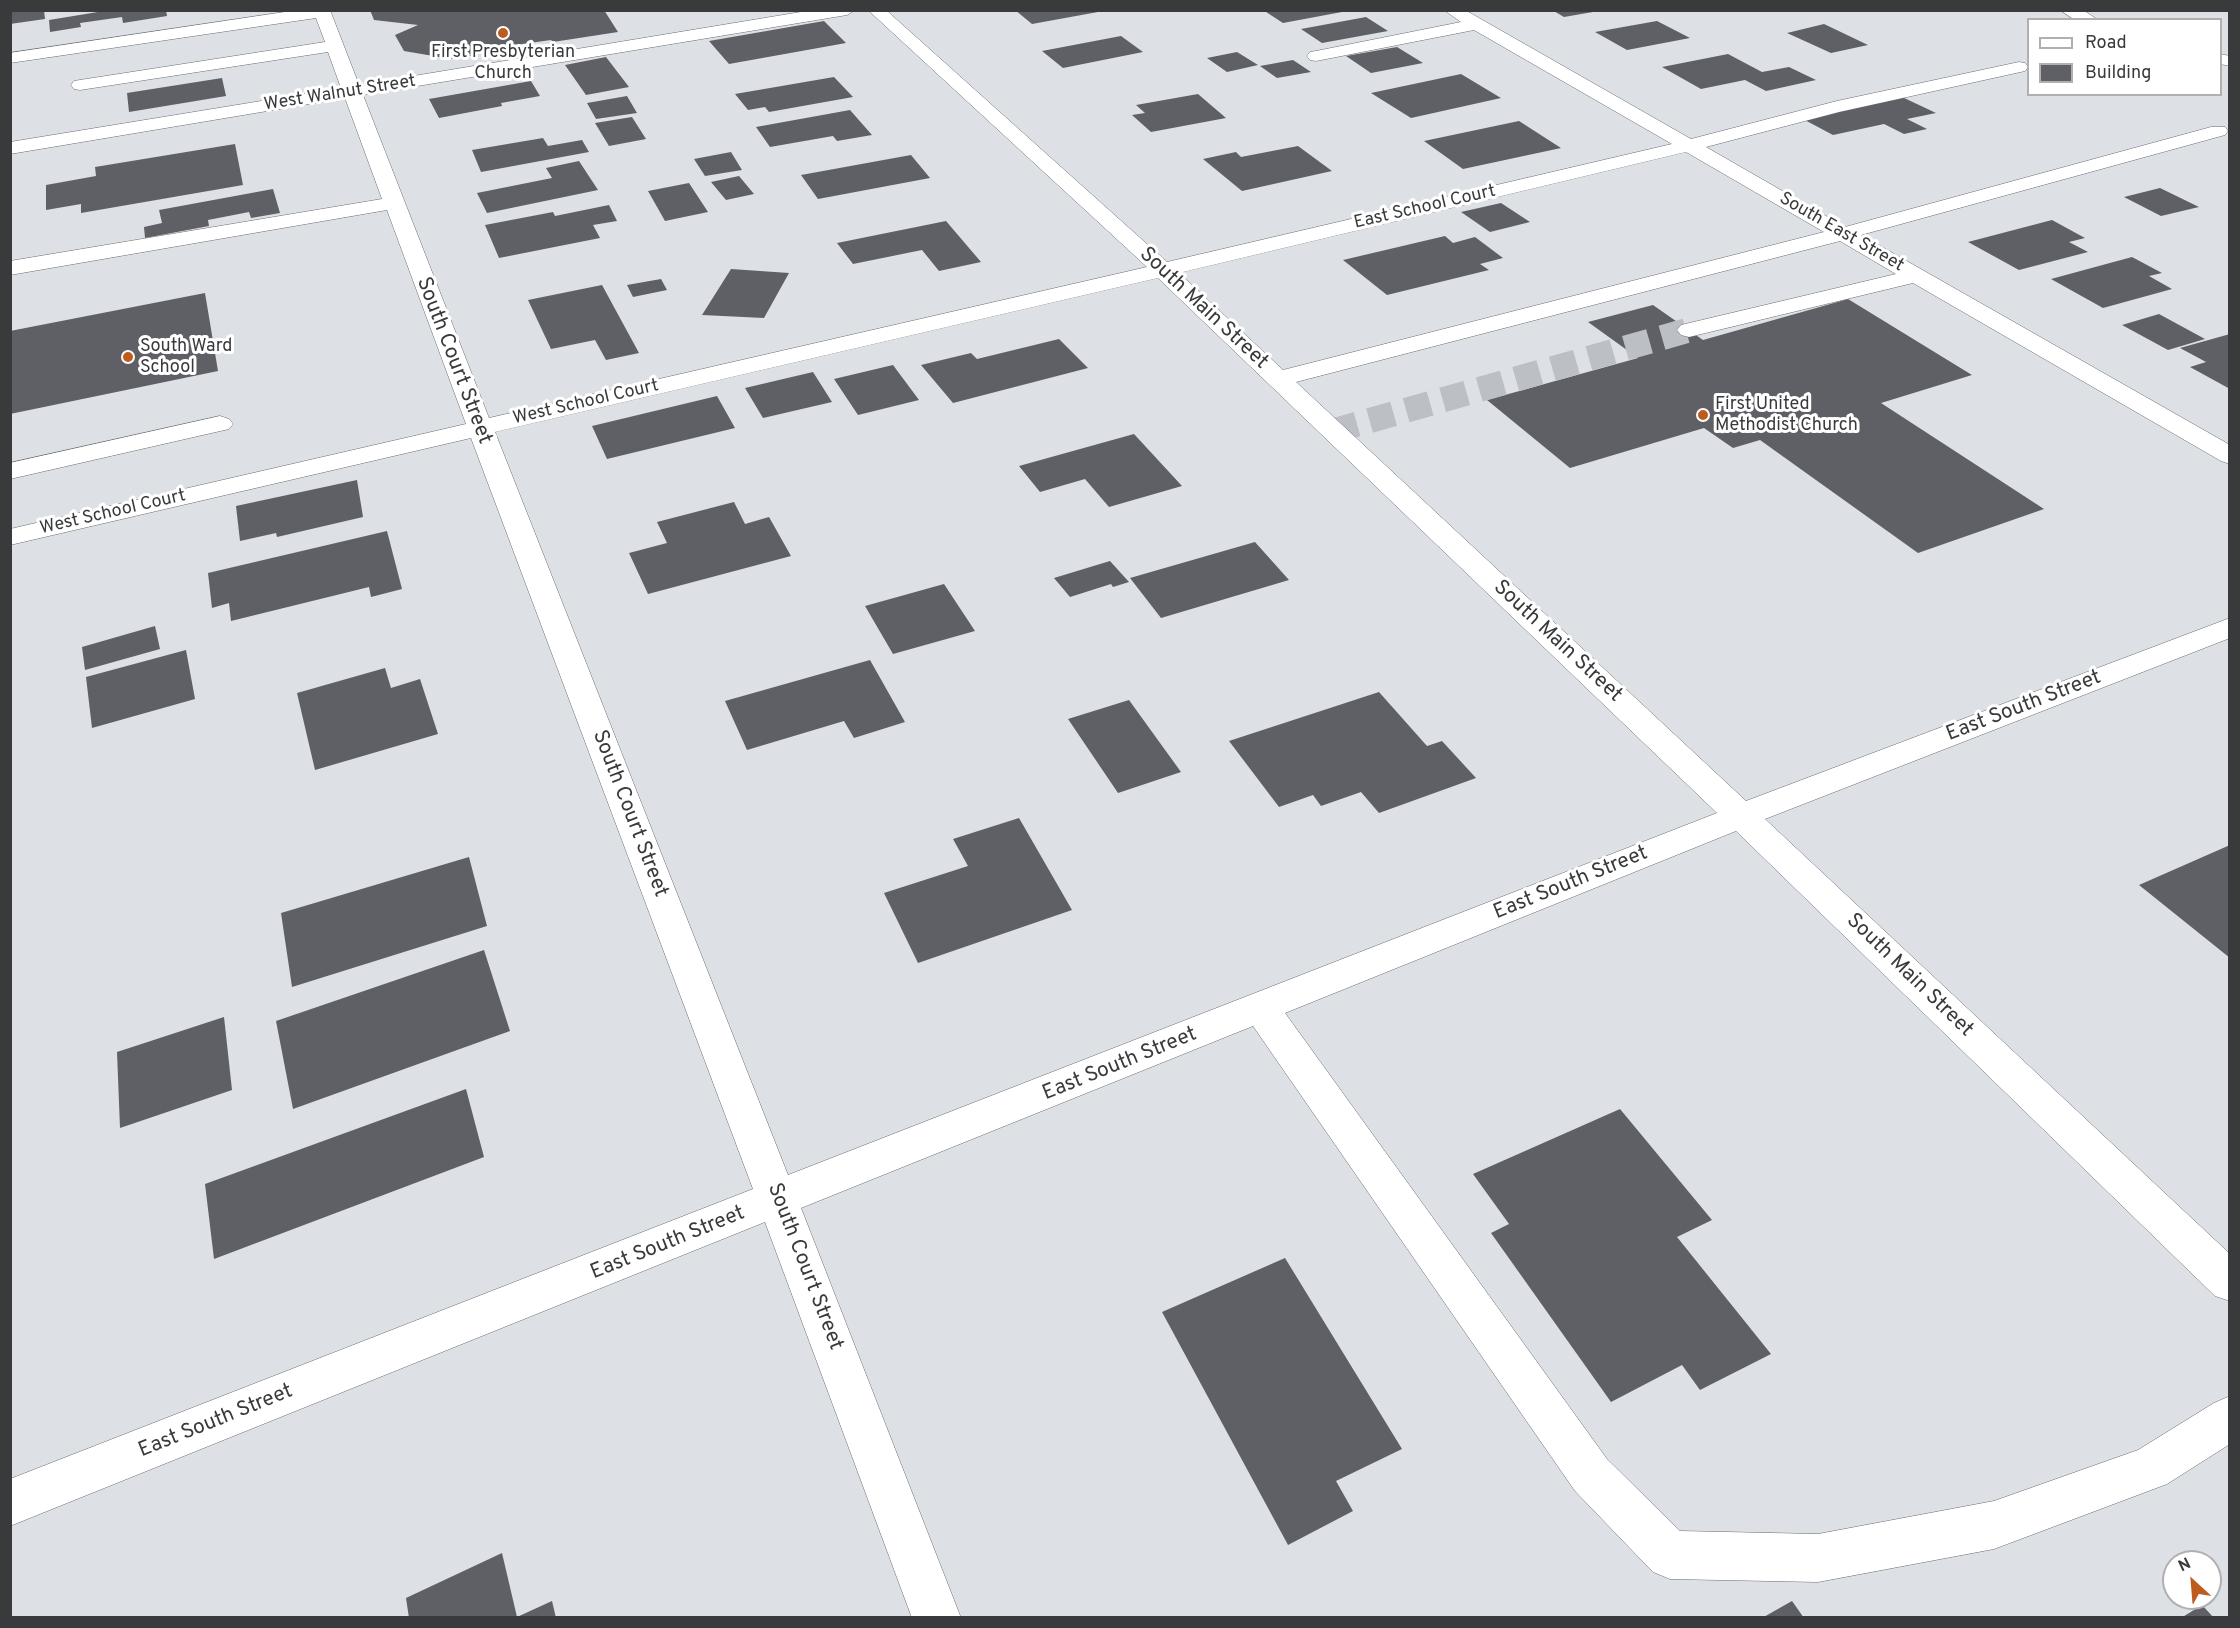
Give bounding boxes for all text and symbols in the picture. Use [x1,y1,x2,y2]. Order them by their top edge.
legend [2027,18,2222,96]
marker: First Presbyterian Church [496,26,510,40]
text: Road [2085,32,2127,55]
place label: First Presbyterian Church [431,42,575,84]
text: Building [2085,62,2151,85]
street label: West Walnut Street [263,71,417,117]
street label: East School Court [1352,181,1498,235]
street label: South East Street [1775,189,1907,277]
street label: South Main Street [1133,243,1273,375]
street label: South Court Street [410,274,496,448]
place label: South Ward School [140,336,232,378]
marker: South Ward School [121,350,135,364]
street label: West School Court [511,376,661,430]
place label: First United Methodist Church [1715,394,1858,436]
marker: First United Methodist Church [1696,408,1710,422]
street label: West School Court [38,486,188,540]
street label: South Main Street [1487,576,1627,708]
street label: East South Street [1943,666,2105,748]
street label: South Court Street [586,727,672,901]
street label: East South Street [1490,842,1652,926]
street label: South Main Street [1840,909,1978,1043]
street label: East South Street [1039,1023,1201,1107]
street label: South Court Street [761,1180,847,1354]
street label: East South Street [587,1202,749,1286]
street label: East South Street [135,1380,297,1464]
north arrow [2162,1550,2222,1610]
text: N [2175,1554,2195,1577]

